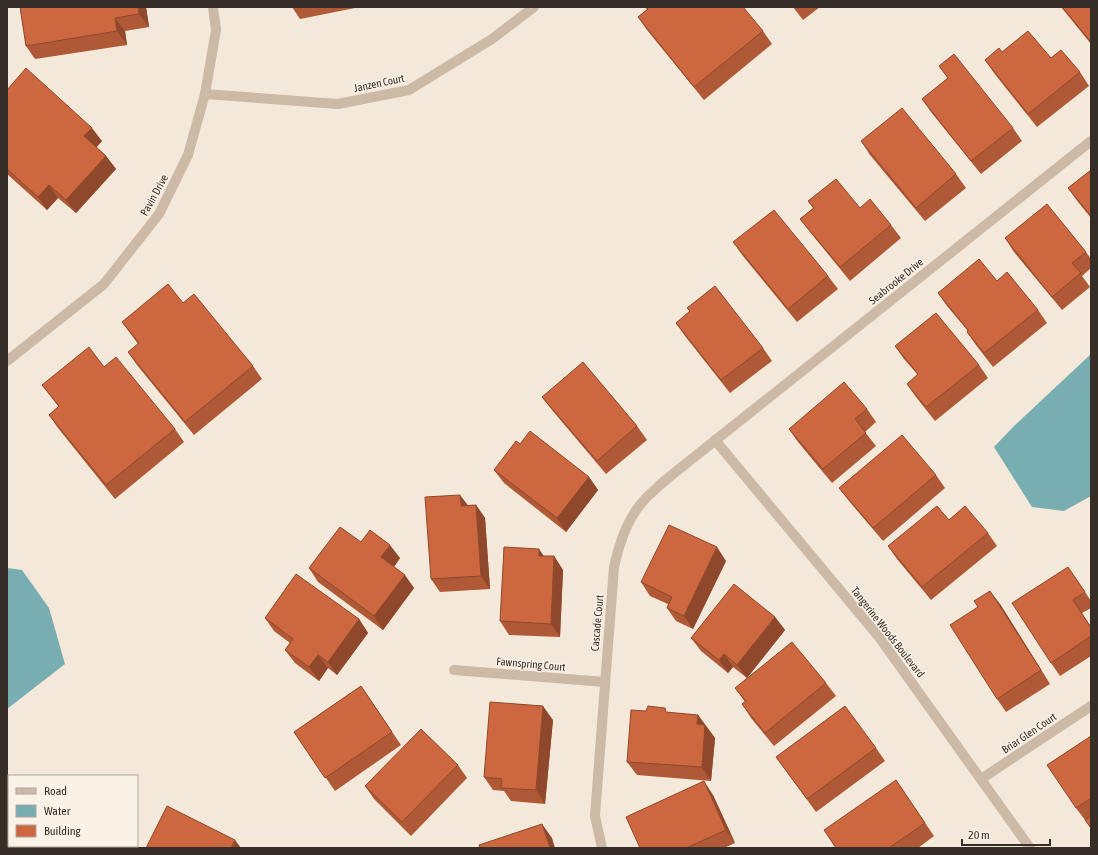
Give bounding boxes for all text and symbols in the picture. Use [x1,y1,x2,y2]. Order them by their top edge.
street label: Janzen Court [353,72,405,94]
street label: Pavin Drive [138,172,170,218]
street label: Seabrooke Drive [867,256,925,306]
street label: Tangerine Woods Boulevard [849,584,927,680]
street label: Cascade Court [589,594,605,652]
street label: Fawnspring Court [496,655,566,673]
street label: Briar Glen Court [999,710,1059,756]
legend [8,775,138,847]
text: Road [44,784,67,798]
text: Water [44,804,71,818]
scale bar [962,821,1050,847]
text: Building [44,824,82,838]
text: 20 m [968,828,990,842]

